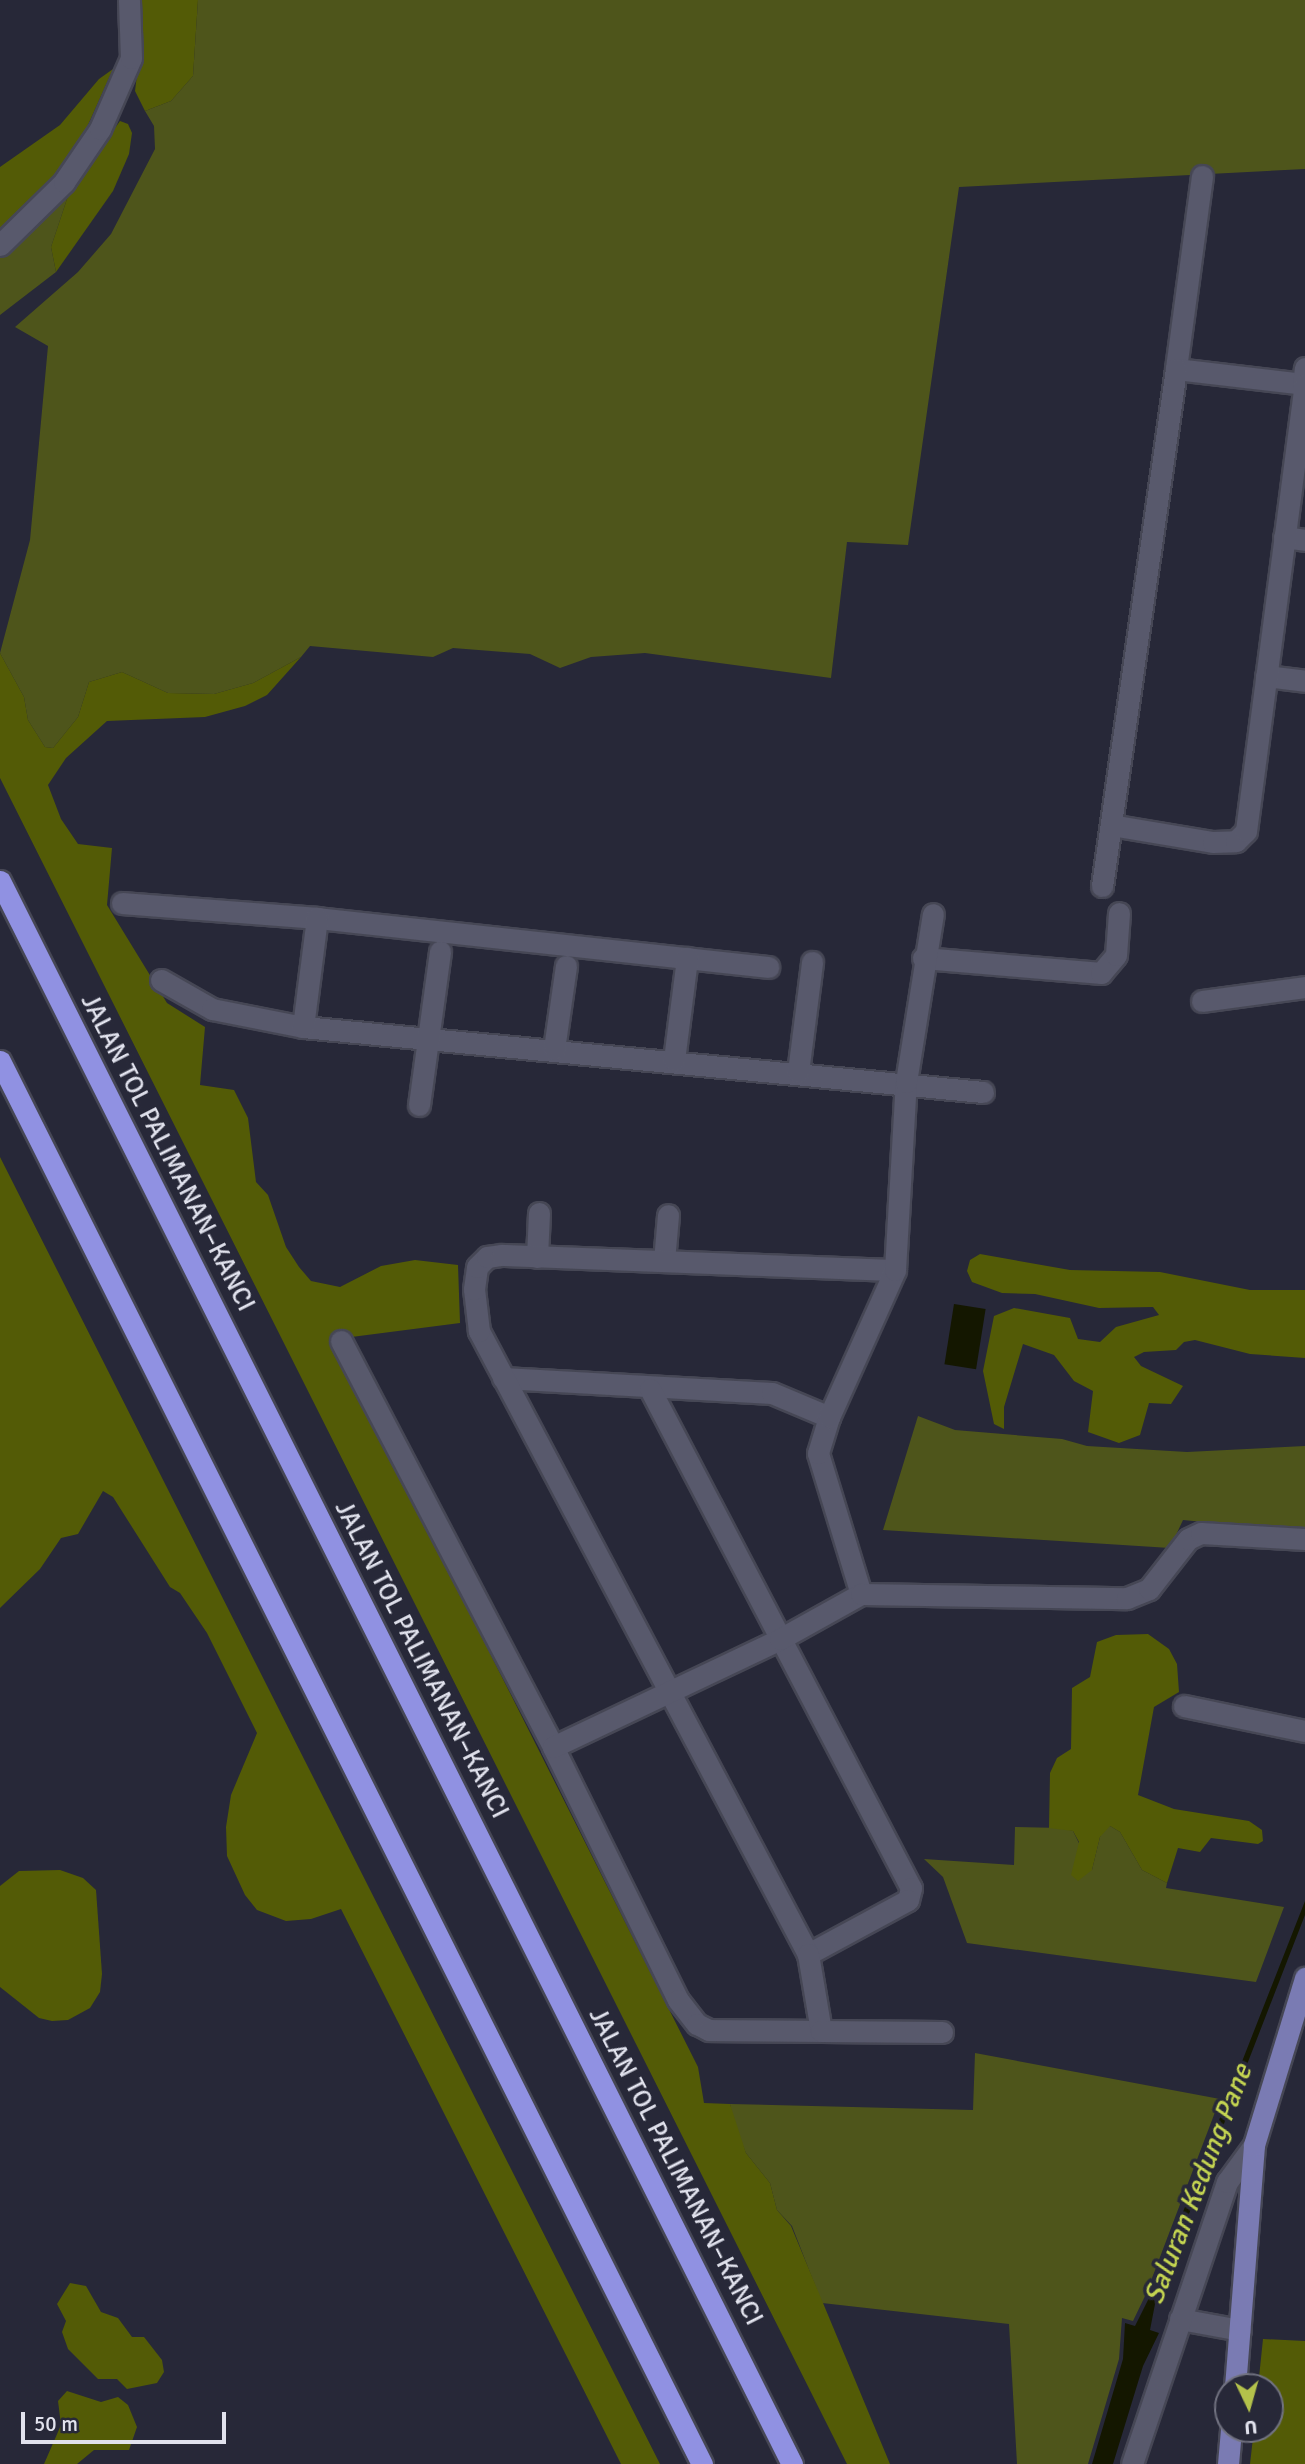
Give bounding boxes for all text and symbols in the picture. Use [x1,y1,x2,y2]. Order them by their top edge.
street label: JALAN TOL PALIMANAN–KANCI [73,989,261,1317]
street label: JALAN TOL PALIMANAN–KANCI [327,1496,515,1824]
street label: JALAN TOL PALIMANAN–KANCI [581,2003,769,2331]
water label: Saluran Kedung Pane [1137,2059,1259,2309]
north arrow [1214,2373,1284,2443]
scale bar [24,2398,229,2442]
text: 50 m [34,2411,78,2437]
text: U [1243,2414,1258,2439]

